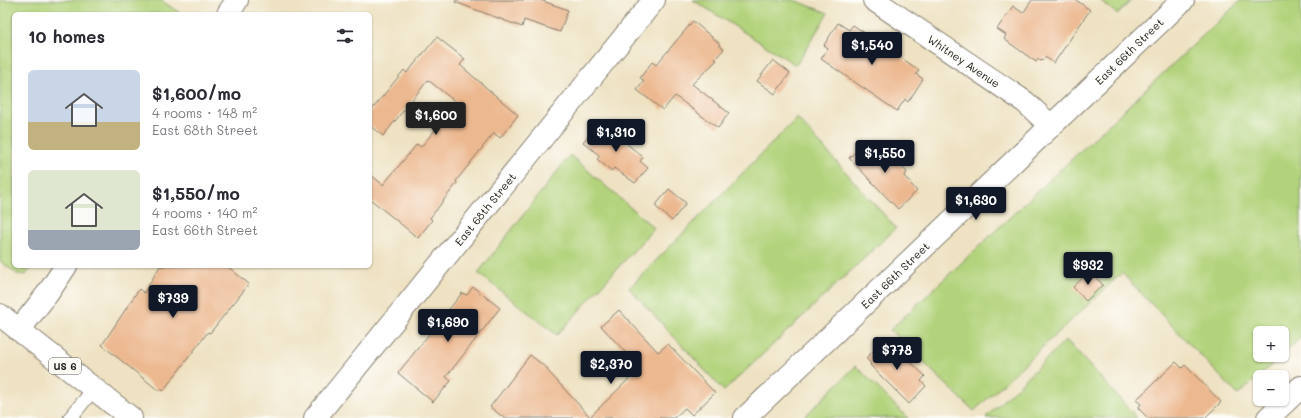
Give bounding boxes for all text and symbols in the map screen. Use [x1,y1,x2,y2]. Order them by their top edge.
street label: East 66th Street [1092,14,1167,88]
text: 10 homes [28,25,105,47]
icon: filters [334,25,356,47]
street label: Whitney Avenue [925,31,1003,91]
pin: $1,540 [839,32,905,66]
text: $1,540 [851,36,893,53]
text: $1,600/mo [152,82,241,104]
icon: home [60,86,108,134]
pin: $1,600 [403,102,469,136]
text: 4 rooms · 148 m² [152,104,257,121]
text: $1,600 [415,106,457,123]
pin: $1,310 [583,119,649,153]
text: East 68th Street [152,121,258,138]
text: $1,310 [596,123,636,140]
pin: $1,550 [852,140,918,174]
text: $1,550 [864,144,906,161]
street label: East 68th Street [451,169,519,249]
text: $1,550/mo [152,182,240,204]
icon: home [60,186,108,234]
pin: $1,630 [943,187,1009,221]
text: $1,630 [955,191,997,208]
text: 4 rooms · 140 m² [152,204,257,221]
text: East 66th Street [152,221,258,238]
street label: East 66th Street [858,238,933,312]
pin: $932 [1064,252,1112,286]
text: $932 [1073,256,1103,273]
pin: $739 [149,285,197,319]
text: $739 [158,289,188,306]
pin: $1,690 [415,309,481,343]
text: $1,690 [427,313,469,330]
map controls [1253,326,1289,406]
button: + [1253,326,1289,362]
pin: $778 [873,337,921,371]
text: $778 [882,341,912,358]
pin: $2,370 [578,351,644,385]
text: $2,370 [590,355,632,372]
road number: US 6 [49,358,81,374]
button: − [1253,370,1289,406]

